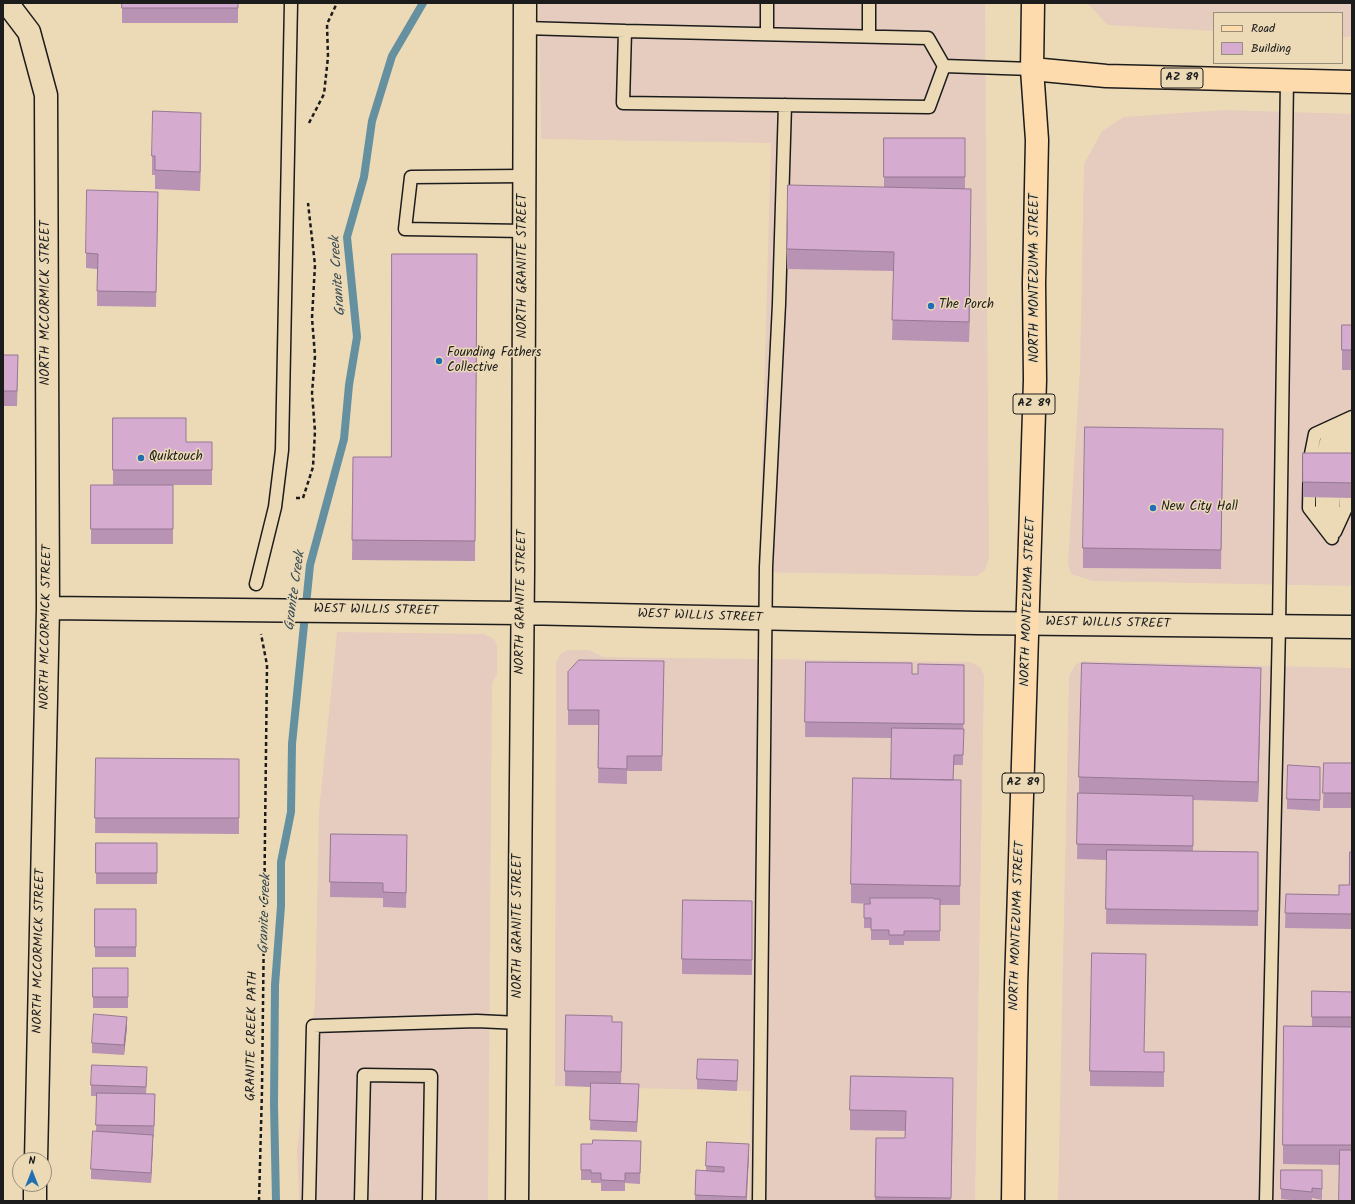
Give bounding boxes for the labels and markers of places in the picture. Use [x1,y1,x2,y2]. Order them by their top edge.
place label: The Porch [939,298,994,314]
marker: The Porch [926,301,936,311]
place label: Founding Fathers Collective [447,346,541,377]
marker: Founding Fathers Collective [434,356,444,366]
place label: Quiktouch [149,450,203,466]
marker: Quiktouch [136,453,146,463]
place label: New City Hall [1161,500,1238,516]
marker: New City Hall [1148,503,1158,513]

